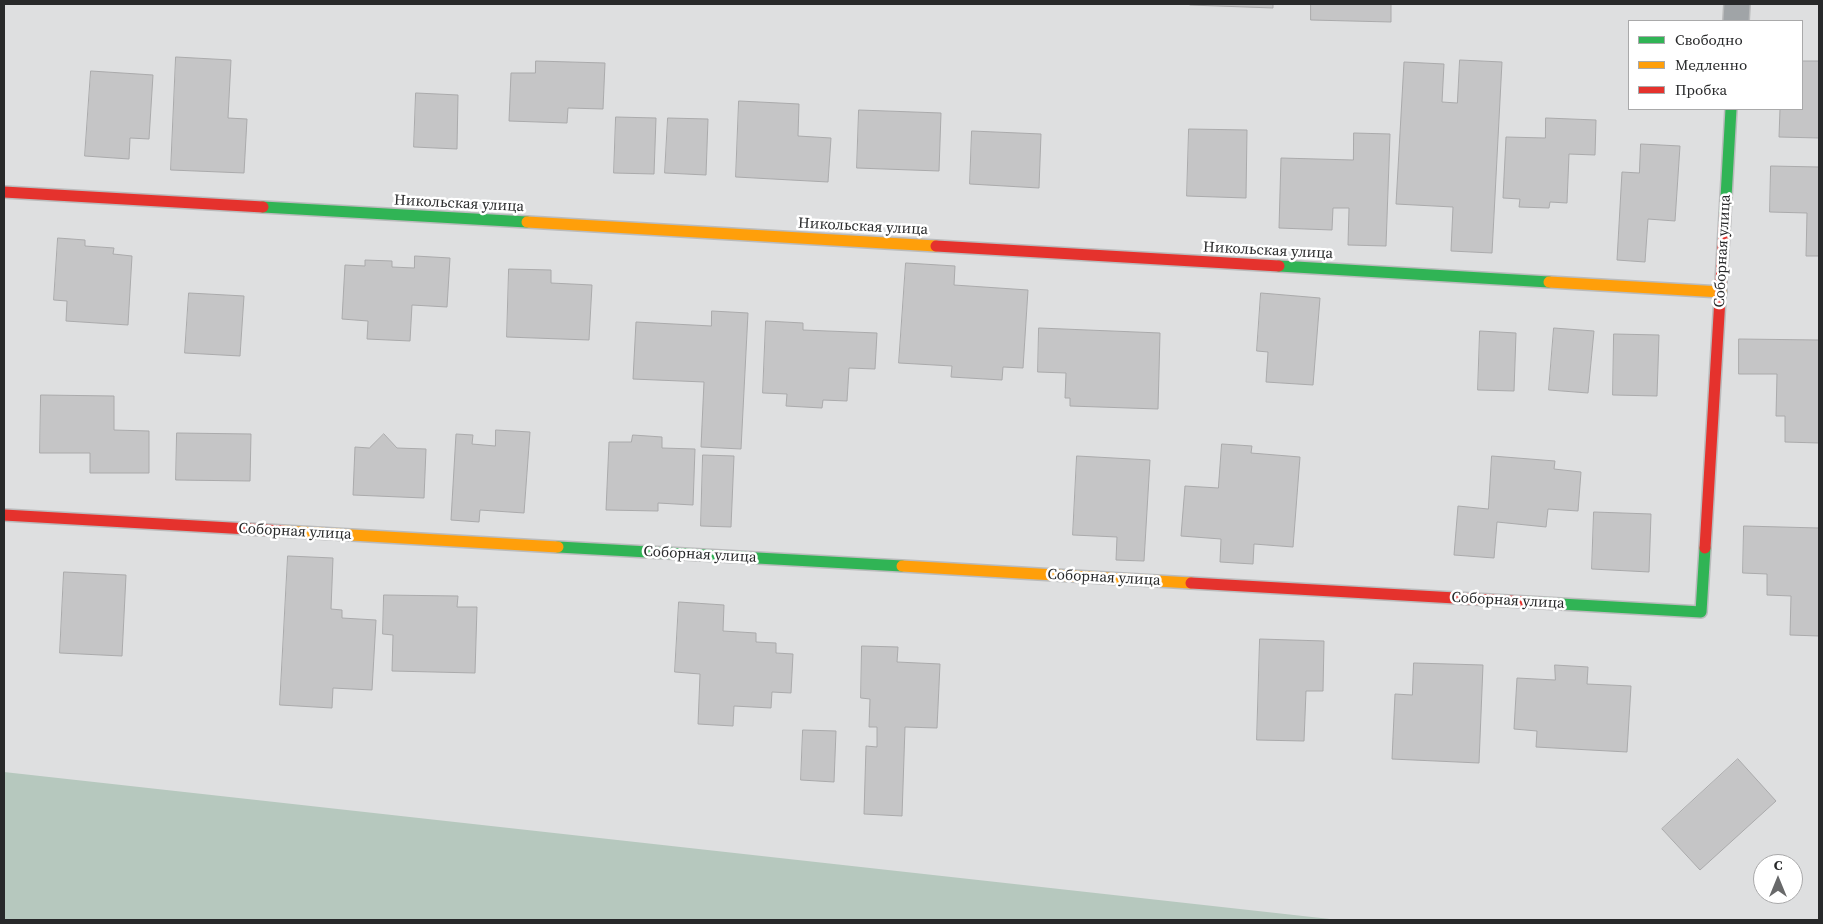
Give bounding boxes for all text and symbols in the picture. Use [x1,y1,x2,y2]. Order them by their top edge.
legend [1628,20,1803,110]
text: Свободно [1675,29,1743,50]
text: Медленно [1675,54,1747,75]
text: Пробка [1675,79,1727,100]
street label: Никольская улица [393,192,525,216]
street label: Соборная улица [1711,194,1735,308]
street label: Никольская улица [797,215,929,239]
street label: Никольская улица [1202,239,1334,263]
street label: Соборная улица [238,520,352,544]
street label: Соборная улица [643,543,757,567]
street label: Соборная улица [1047,566,1161,590]
street label: Соборная улица [1451,589,1565,613]
north arrow [1753,854,1803,904]
text: С [1774,855,1782,875]

